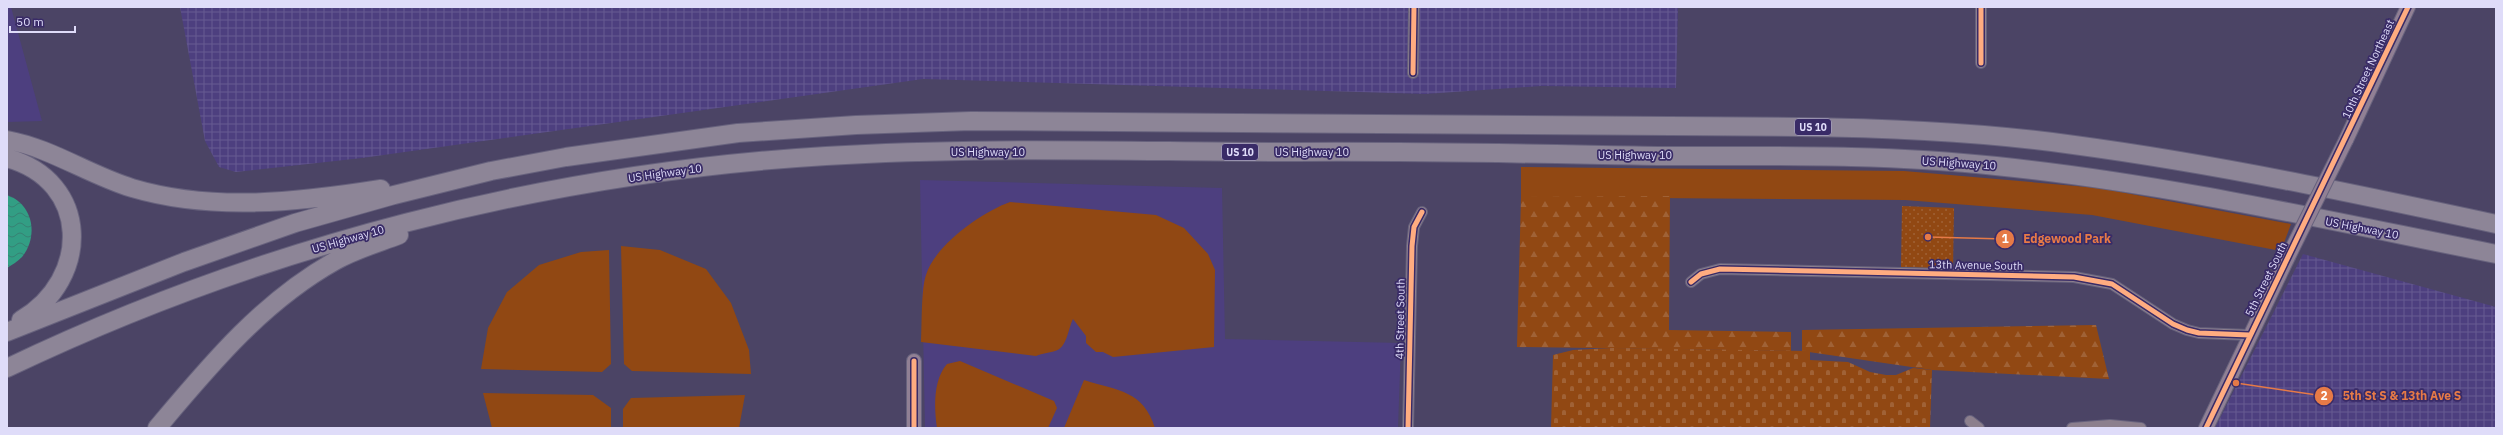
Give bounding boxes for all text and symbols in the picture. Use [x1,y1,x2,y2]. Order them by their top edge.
scale bar [10,8,75,34]
text: 50 m [16,14,44,29]
street label: 10th Street Northeast [2339,17,2397,121]
road number: US 10 [1795,119,1831,135]
road number: US 10 [1222,144,1258,160]
street label: US Highway 10 [951,145,1025,159]
street label: US Highway 10 [1275,145,1349,159]
street label: US Highway 10 [1598,148,1672,162]
street label: US Highway 10 [1921,153,1997,173]
street label: US Highway 10 [627,161,703,185]
street label: US Highway 10 [2324,214,2400,242]
street label: US Highway 10 [310,222,386,256]
callout: Edgewood Park [1995,227,2119,251]
text: 1 [2001,231,2009,246]
text: Edgewood Park [2023,231,2111,246]
street label: 5th Street South [2242,240,2290,318]
street label: 13th Avenue South [1929,257,2023,273]
street label: 4th Street South [1392,278,1408,360]
callout: 5th St S & 13th Ave S [2314,384,2469,408]
text: 2 [2320,388,2328,403]
text: 5th St S & 13th Ave S [2343,388,2461,403]

